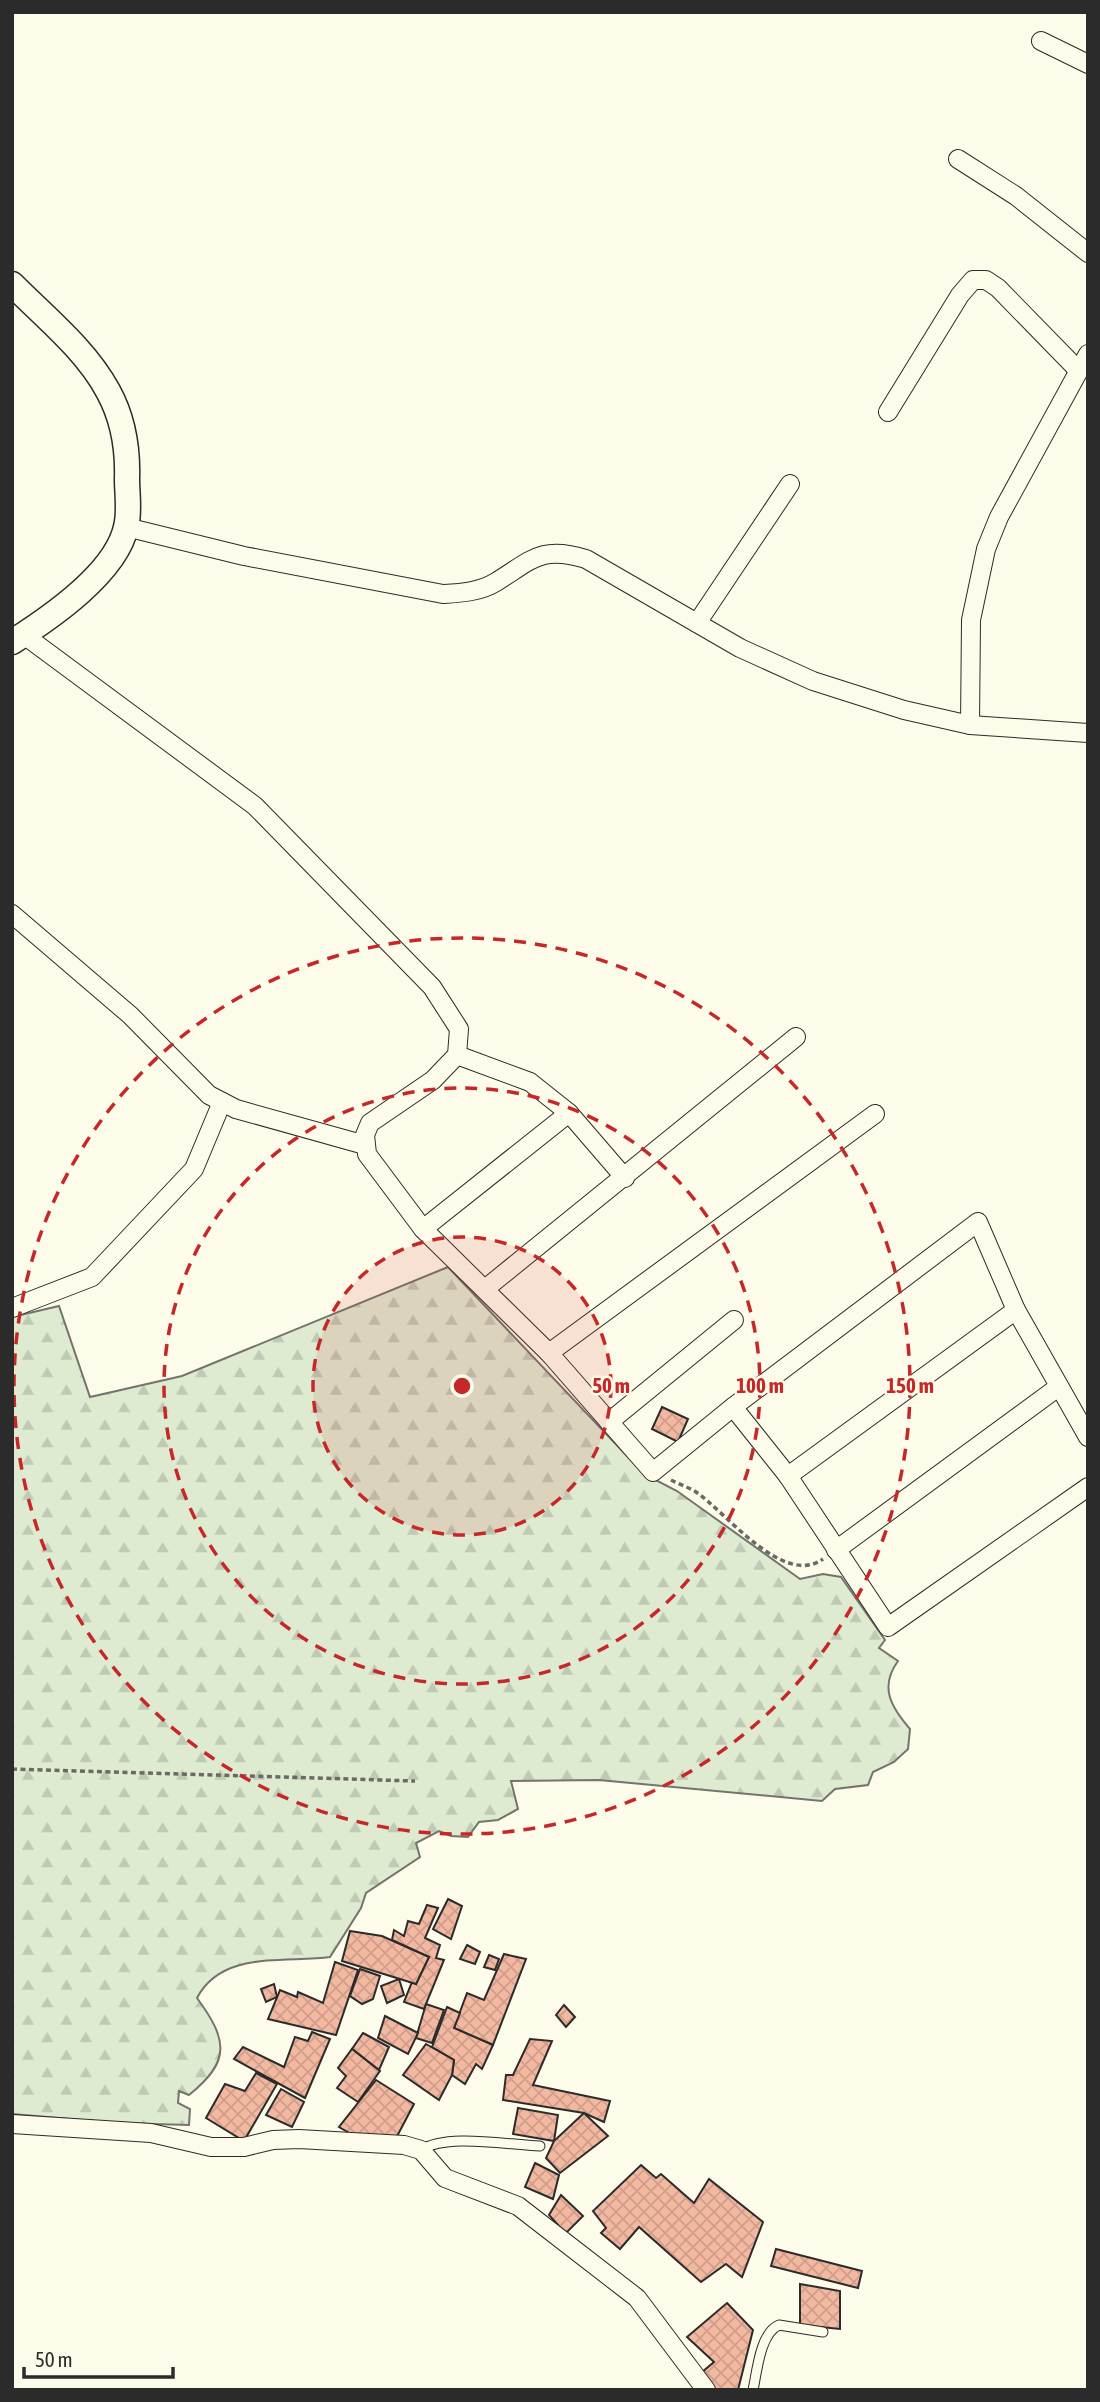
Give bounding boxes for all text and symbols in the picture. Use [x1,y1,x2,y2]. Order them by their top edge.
text: 50 m [592,1373,630,1397]
text: 100 m [736,1373,784,1397]
text: 150 m [886,1373,934,1397]
centre of rings [450,1374,474,1398]
scale bar [24,2336,173,2380]
text: 50 m [35,2347,73,2371]

